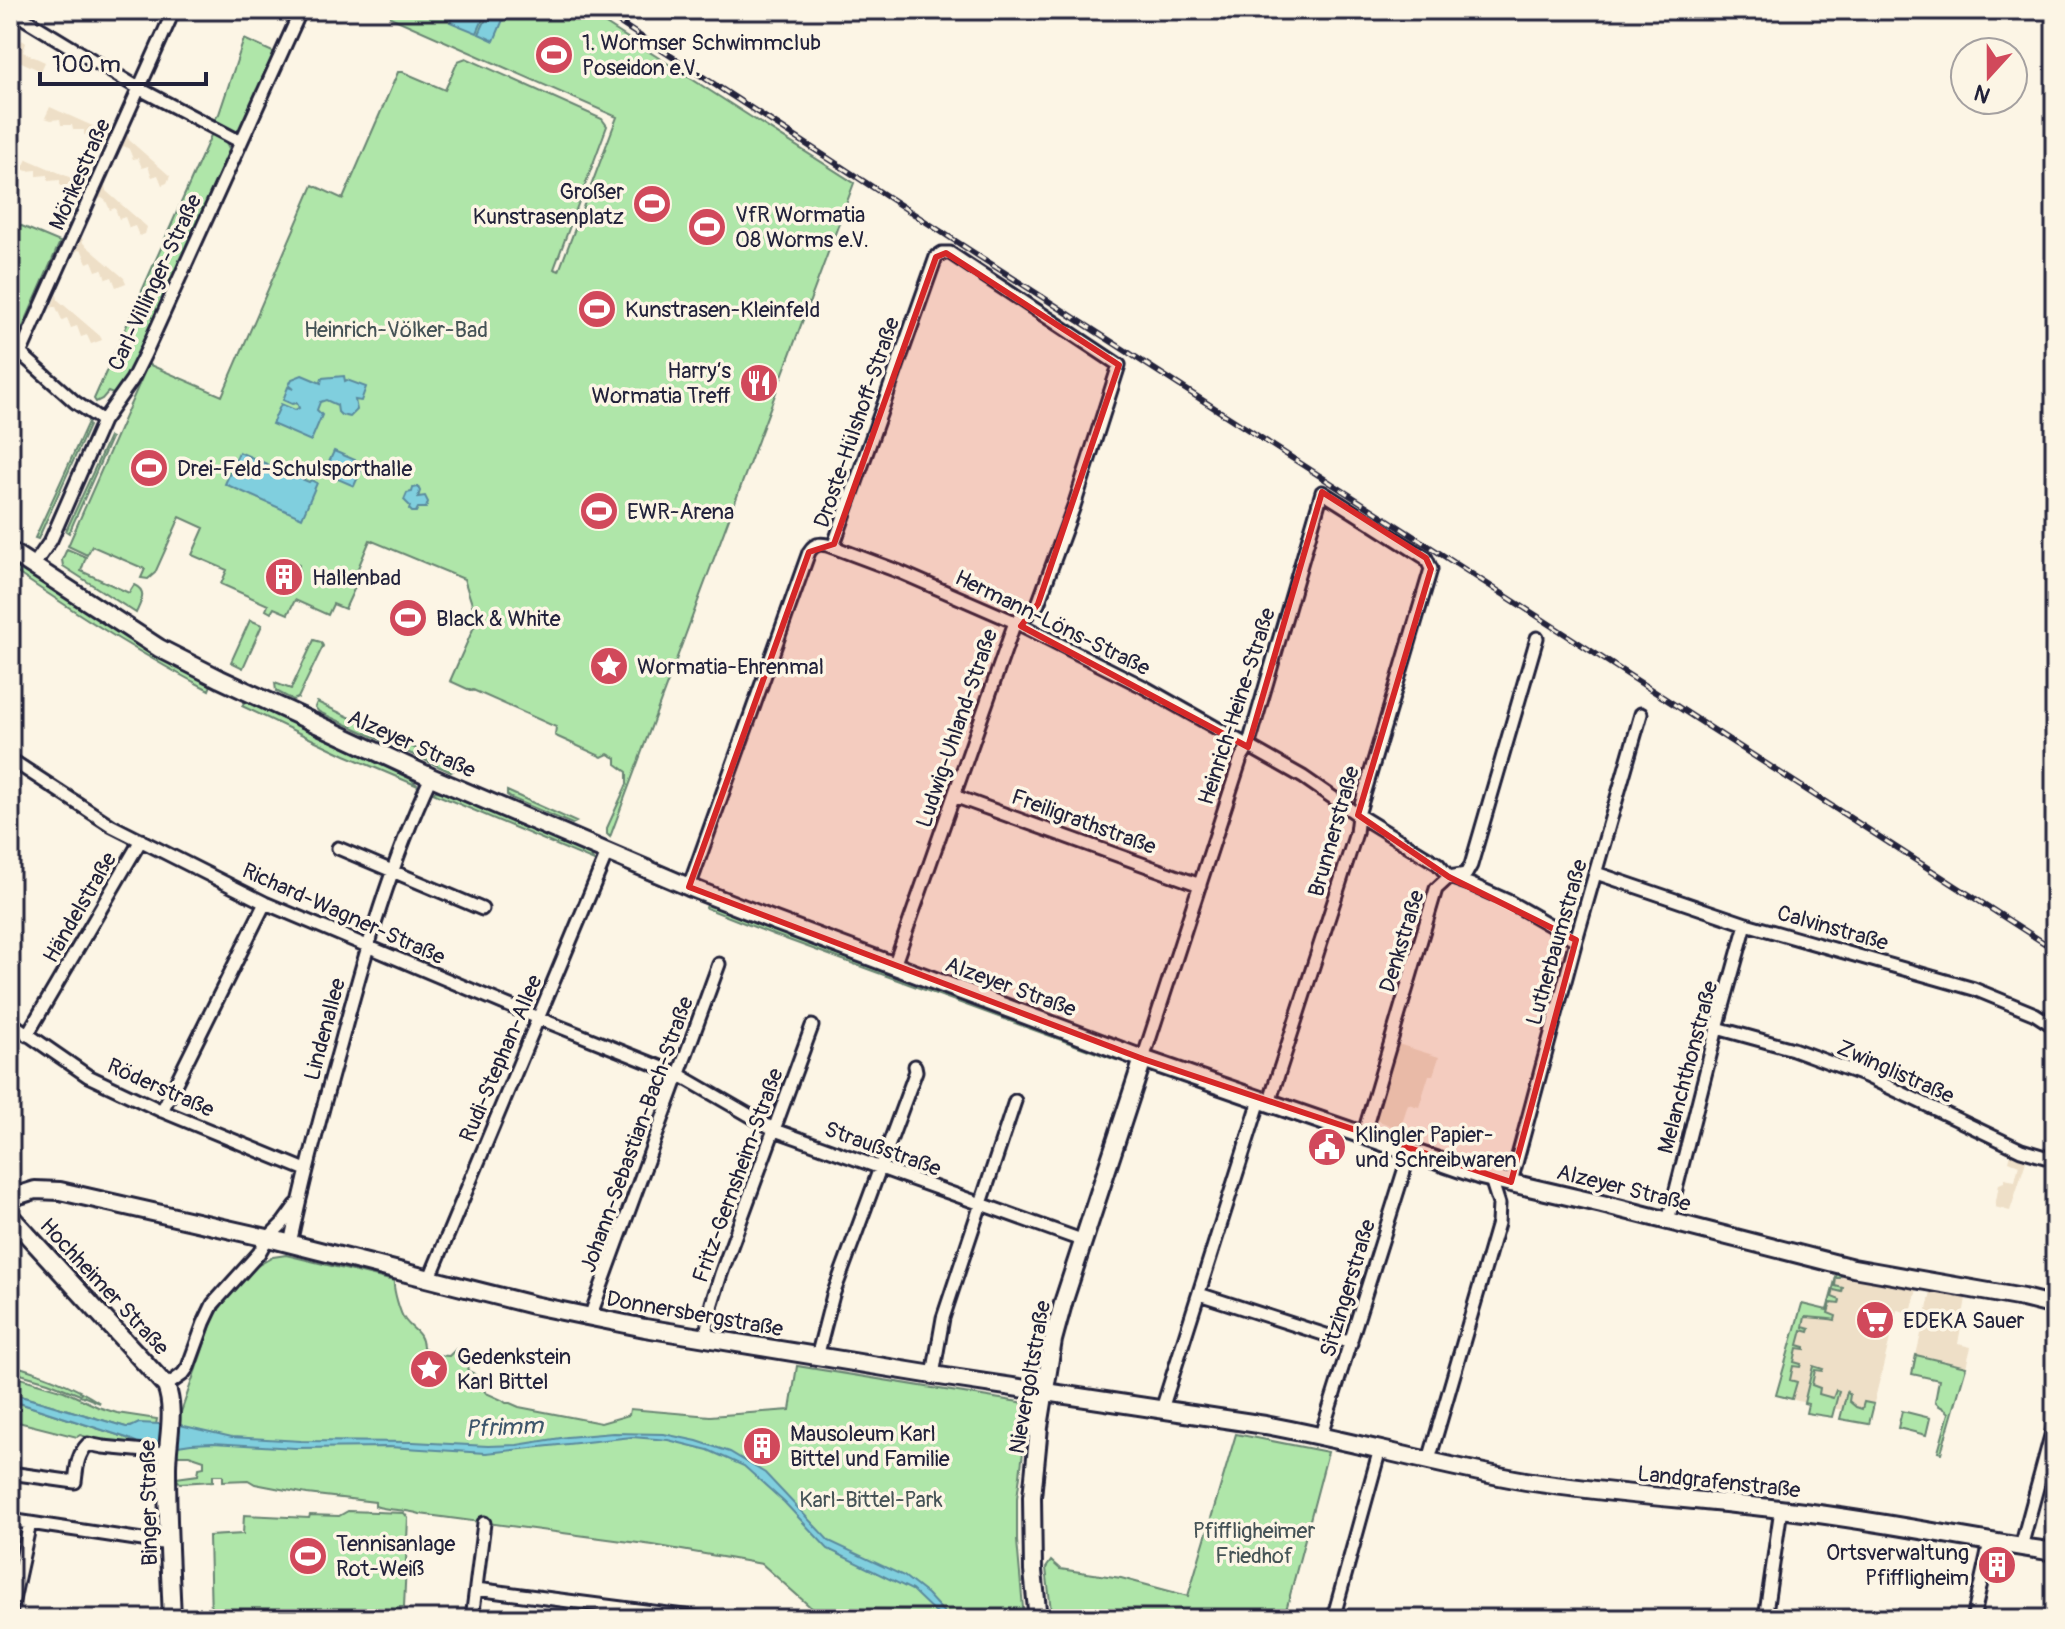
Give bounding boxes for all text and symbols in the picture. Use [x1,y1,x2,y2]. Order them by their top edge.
place label: 1. Wormser Schwimmclub Poseidon e.V. [582,29,821,82]
sports icon: 1. Wormser Schwimmclub Poseidon e.V. [533,34,575,76]
scale bar [40,36,206,86]
north arrow [1949,36,2029,116]
text: 100 m [52,50,121,79]
text: N [1970,78,1994,109]
street label: Mörikestraße [43,114,117,235]
place label: Großer Kunstrasenplatz [473,178,624,231]
sports icon: Großer Kunstrasenplatz [631,183,673,225]
street label: Carl-Villinger-Straße [102,189,208,375]
place label: VfR Wormatia 08 Worms e.V. [735,201,869,254]
sports icon: VfR Wormatia 08 Worms e.V. [686,206,728,248]
sports icon: Kunstrasen-Kleinfeld [576,288,618,330]
place label: Kunstrasen-Kleinfeld [625,296,820,324]
street label: Droste-Hülshoff-Straße [808,313,906,531]
park label: Heinrich-Völker-Bad [304,316,488,344]
place label: Harry’s Wormatia Treff [591,357,731,410]
restaurant icon: Harry’s Wormatia Treff [738,362,780,404]
sports icon: Drei-Feld-Schulsporthalle [128,447,170,489]
place label: Drei-Feld-Schulsporthalle [177,455,413,483]
sports icon: EWR-Arena [578,490,620,532]
place label: EWR-Arena [627,498,734,526]
building icon: Hallenbad [263,556,305,598]
place label: Hallenbad [312,564,401,592]
street label: Hermann-Löns-Straße [951,564,1155,682]
sports icon: Black & White [387,597,429,639]
street label: Heinrich-Heine-Straße [1192,604,1282,808]
place label: Black & White [436,605,561,633]
street label: Ludwig-Uhland-Straße [910,625,1004,831]
place icon: Wormatia-Ehrenmal [588,645,630,687]
place label: Wormatia-Ehrenmal [637,653,824,681]
street label: Alzeyer Straße [343,703,480,785]
street label: Brunnerstraße [1302,763,1366,900]
street label: Freiligrathstraße [1008,783,1160,861]
street label: Händelstraße [37,847,123,968]
street label: Lutherbaumstraße [1520,856,1594,1028]
street label: Richard-Wagner-Straße [238,857,450,971]
street label: Denkstraße [1373,887,1431,996]
street label: Calvinstraße [1774,899,1892,957]
street label: Alzeyer Straße [941,950,1080,1024]
street label: Rudi-Stephan-Allee [453,970,549,1146]
street label: Lindenallee [298,975,352,1084]
street label: Melanchthonstraße [1651,978,1725,1157]
street label: Johann-Sebastian-Bach-Straße [574,993,700,1276]
street label: Zwinglistraße [1833,1034,1959,1110]
street label: Röderstraße [103,1052,219,1124]
street label: Fritz-Gernsheim-Straße [686,1064,790,1286]
street label: Straußstraße [821,1115,945,1183]
place label: Klingler Papier- und Schreibwaren [1355,1121,1517,1174]
public building icon: Klingler Papier- und Schreibwaren [1306,1126,1348,1168]
street label: Alzeyer Straße [1554,1158,1694,1218]
street label: Hochheimer Straße [34,1212,175,1361]
street label: Sitzingerstraße [1314,1216,1382,1361]
street label: Donnersbergstraße [604,1285,786,1343]
street label: Nievergoltstraße [1003,1298,1057,1456]
supermarket icon: EDEKA Sauer [1854,1299,1896,1341]
place label: EDEKA Sauer [1903,1307,2025,1335]
place label: Gedenkstein Karl Bittel [457,1343,571,1396]
place icon: Gedenkstein Karl Bittel [408,1348,450,1390]
water label: Pfrimm [464,1411,545,1444]
place label: Mausoleum Karl Bittel und Familie [790,1420,950,1473]
building icon: Mausoleum Karl Bittel und Familie [741,1425,783,1467]
street label: Binger Straße [134,1440,164,1566]
street label: Landgrafenstraße [1636,1460,1802,1504]
park label: Karl-Bittel-Park [799,1486,943,1514]
park label: Pfiffligheimer Friedhof [1193,1517,1315,1570]
place label: Tennisanlage Rot-Weiß [336,1530,456,1583]
sports icon: Tennisanlage Rot-Weiß [287,1535,329,1577]
place label: Ortsverwaltung Pfiffligheim [1826,1539,1969,1592]
building icon: Ortsverwaltung Pfiffligheim [1976,1544,2018,1586]

